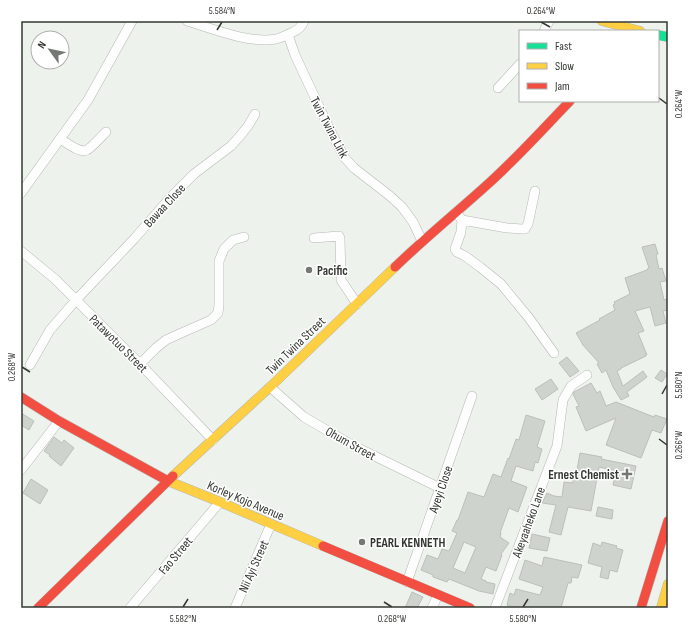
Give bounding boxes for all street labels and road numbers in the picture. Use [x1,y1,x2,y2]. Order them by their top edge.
street label: Twin Twina Link [306,94,352,161]
street label: Bawaa Close [140,180,189,231]
street label: Patawotuo Street [86,311,151,376]
street label: Twin Twina Street [263,313,329,378]
street label: Ohum Street [322,423,379,464]
street label: Ayeyi Close [425,464,456,516]
street label: Korley Kojo Avenue [205,478,286,524]
street label: Akeyaaheko Lane [508,485,549,561]
street label: Fao Street [155,533,196,578]
street label: Nii Ayi Street [235,538,273,595]

